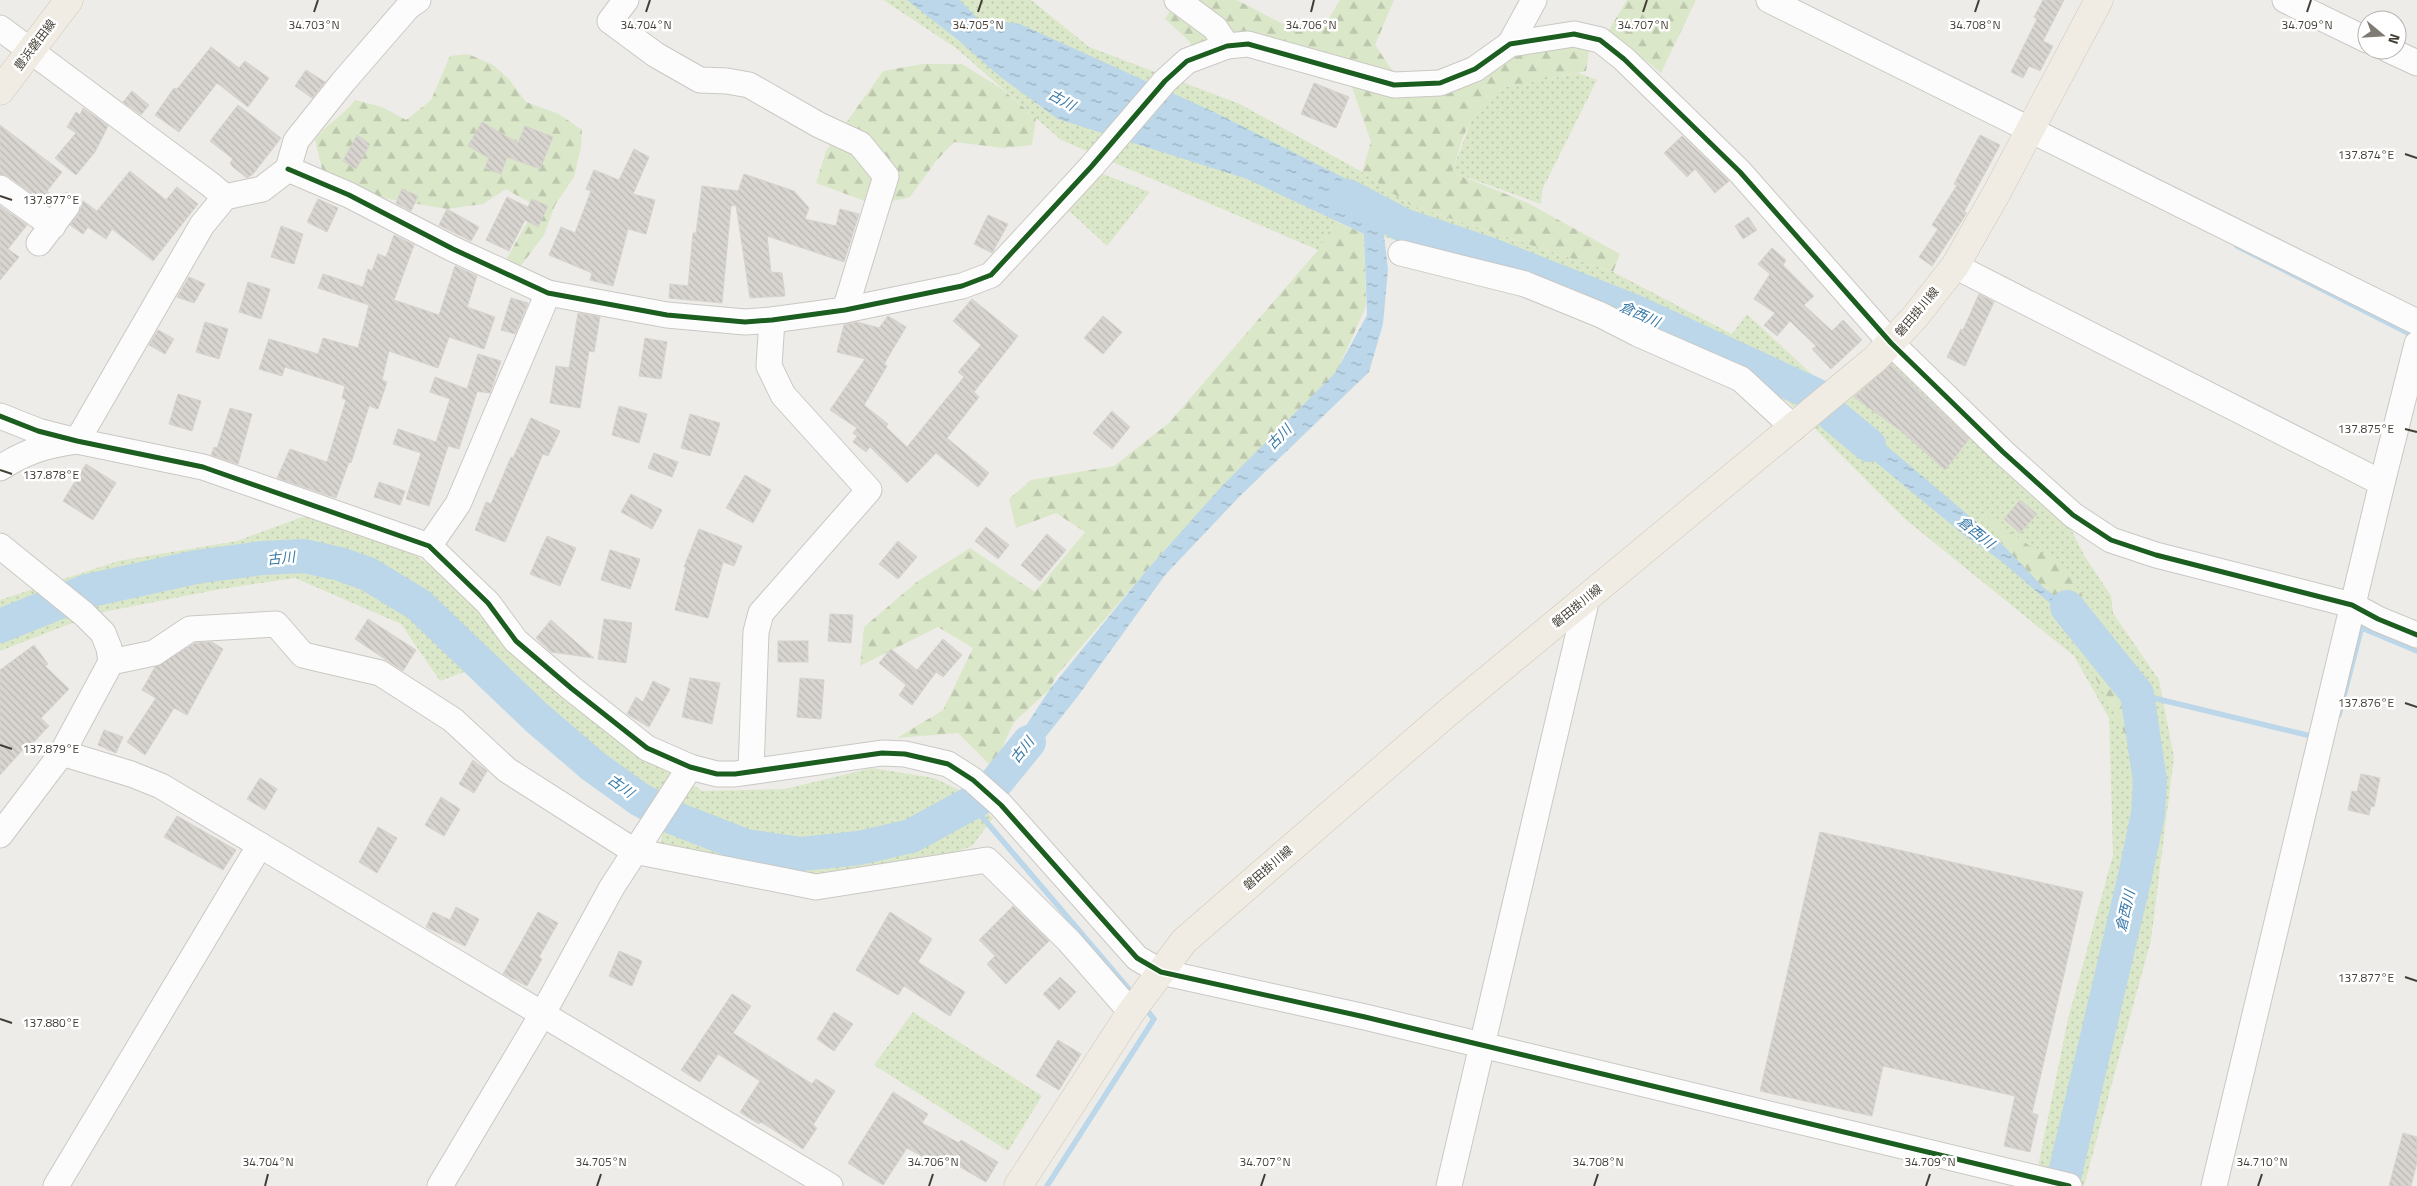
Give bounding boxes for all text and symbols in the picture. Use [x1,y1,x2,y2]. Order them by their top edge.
north arrow [2357,10,2407,60]
street label: 豊浜磐田線 [9,15,60,74]
text: 34.703°N [288,15,340,34]
text: 34.704°N [620,15,672,34]
text: 34.705°N [952,15,1004,34]
text: 34.706°N [1285,15,1337,34]
text: 34.707°N [1617,15,1669,34]
text: 34.708°N [1949,15,2001,34]
text: 34.709°N [2281,15,2333,34]
text: N [2383,31,2406,47]
water label: 古川 [1045,84,1081,117]
text: 137.874°E [2338,145,2394,164]
text: 137.877°E [23,190,79,209]
street label: 磐田掛川線 [1890,283,1943,341]
water label: 倉西川 [1617,295,1665,332]
water label: 古川 [1261,418,1297,454]
text: 137.875°E [2338,419,2394,438]
text: 137.878°E [23,465,79,484]
water label: 倉西川 [1953,510,2001,554]
water label: 古川 [266,545,298,569]
street label: 磐田掛川線 [1547,579,1606,632]
text: 137.876°E [2338,693,2394,712]
water label: 古川 [1005,731,1040,767]
text: 137.879°E [23,739,79,758]
water label: 古川 [604,769,640,803]
street label: 磐田掛川線 [1239,841,1297,894]
water label: 倉西川 [2110,886,2140,934]
text: 137.877°E [2338,968,2394,987]
text: 137.880°E [23,1013,79,1032]
text: 34.704°N [242,1152,294,1171]
text: 34.705°N [575,1152,627,1171]
text: 34.706°N [907,1152,959,1171]
text: 34.707°N [1239,1152,1291,1171]
text: 34.708°N [1572,1152,1624,1171]
text: 34.709°N [1904,1152,1956,1171]
text: 34.710°N [2236,1152,2288,1171]

